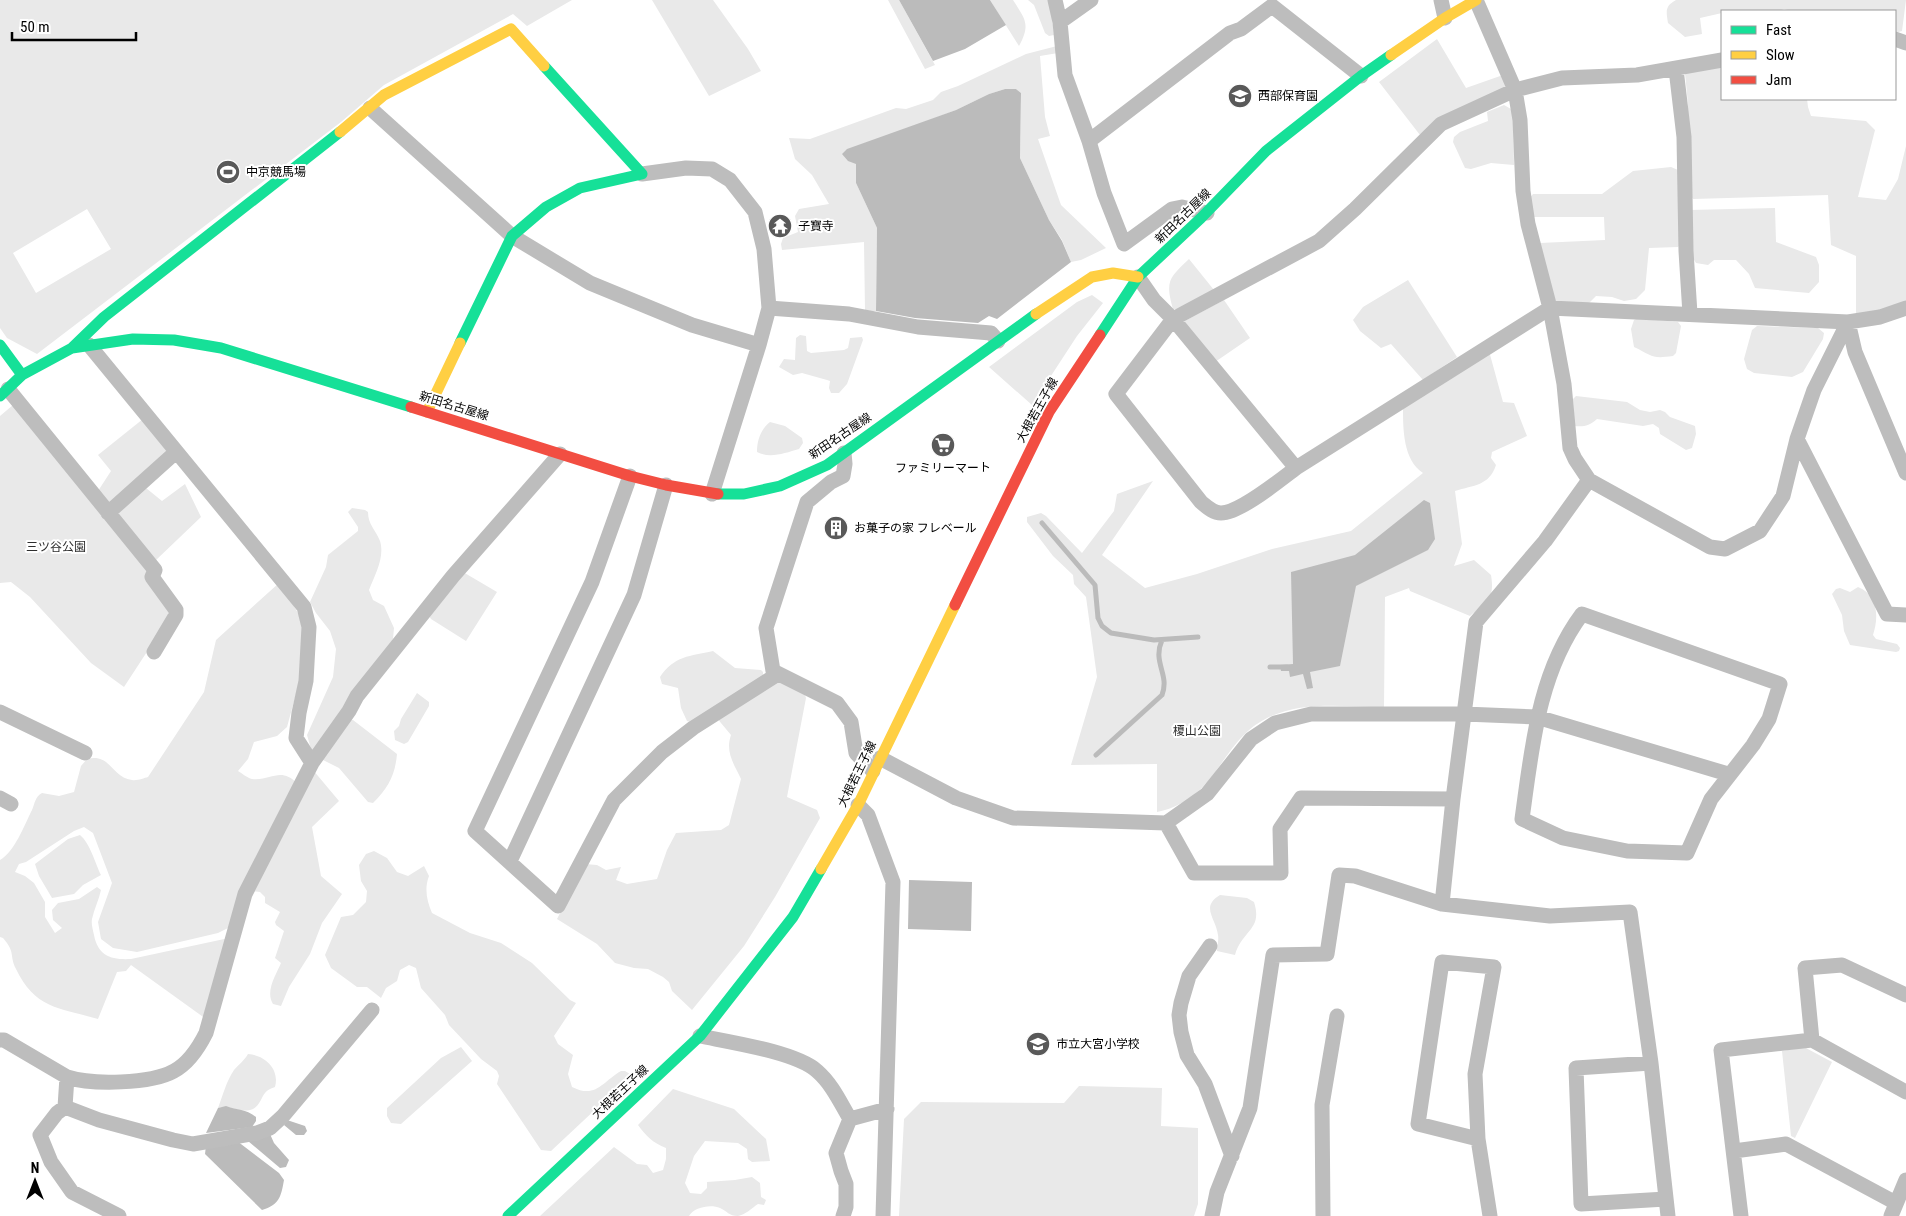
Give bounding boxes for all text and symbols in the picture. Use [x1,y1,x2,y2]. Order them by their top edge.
scale bar [12,10,136,42]
legend [1721,10,1896,100]
text: 50 m [20,18,50,36]
text: Fast [1766,21,1791,39]
text: Slow [1766,46,1795,64]
text: Jam [1766,71,1792,89]
school or university icon: 西部保育園 [1227,83,1253,109]
place label: 西部保育園 [1258,89,1318,103]
sports icon: 中京競馬場 [215,159,241,185]
place label: 中京競馬場 [246,165,306,179]
street label: 新田名古屋線 [1152,186,1214,246]
temple icon: 子寶寺 [767,213,793,239]
place label: 子寶寺 [798,219,834,233]
street label: 大根若王子線 [1013,375,1061,445]
street label: 新田名古屋線 [418,389,490,423]
street label: 新田名古屋線 [806,410,874,462]
supermarket icon: ファミリーマート [930,432,956,458]
place label: ファミリーマート [895,461,991,475]
building icon: お菓子の家 フレベール [823,515,849,541]
place label: お菓子の家 フレベール [854,521,977,535]
park label: 三ツ谷公園 [26,540,86,554]
park label: 榎山公園 [1173,724,1221,738]
street label: 大根若王子線 [835,739,879,809]
school or university icon: 市立大宮小学校 [1025,1031,1051,1057]
place label: 市立大宮小学校 [1056,1037,1140,1051]
street label: 大根若王子線 [589,1062,651,1122]
north arrow [10,1156,60,1206]
text: N [31,1160,39,1176]

